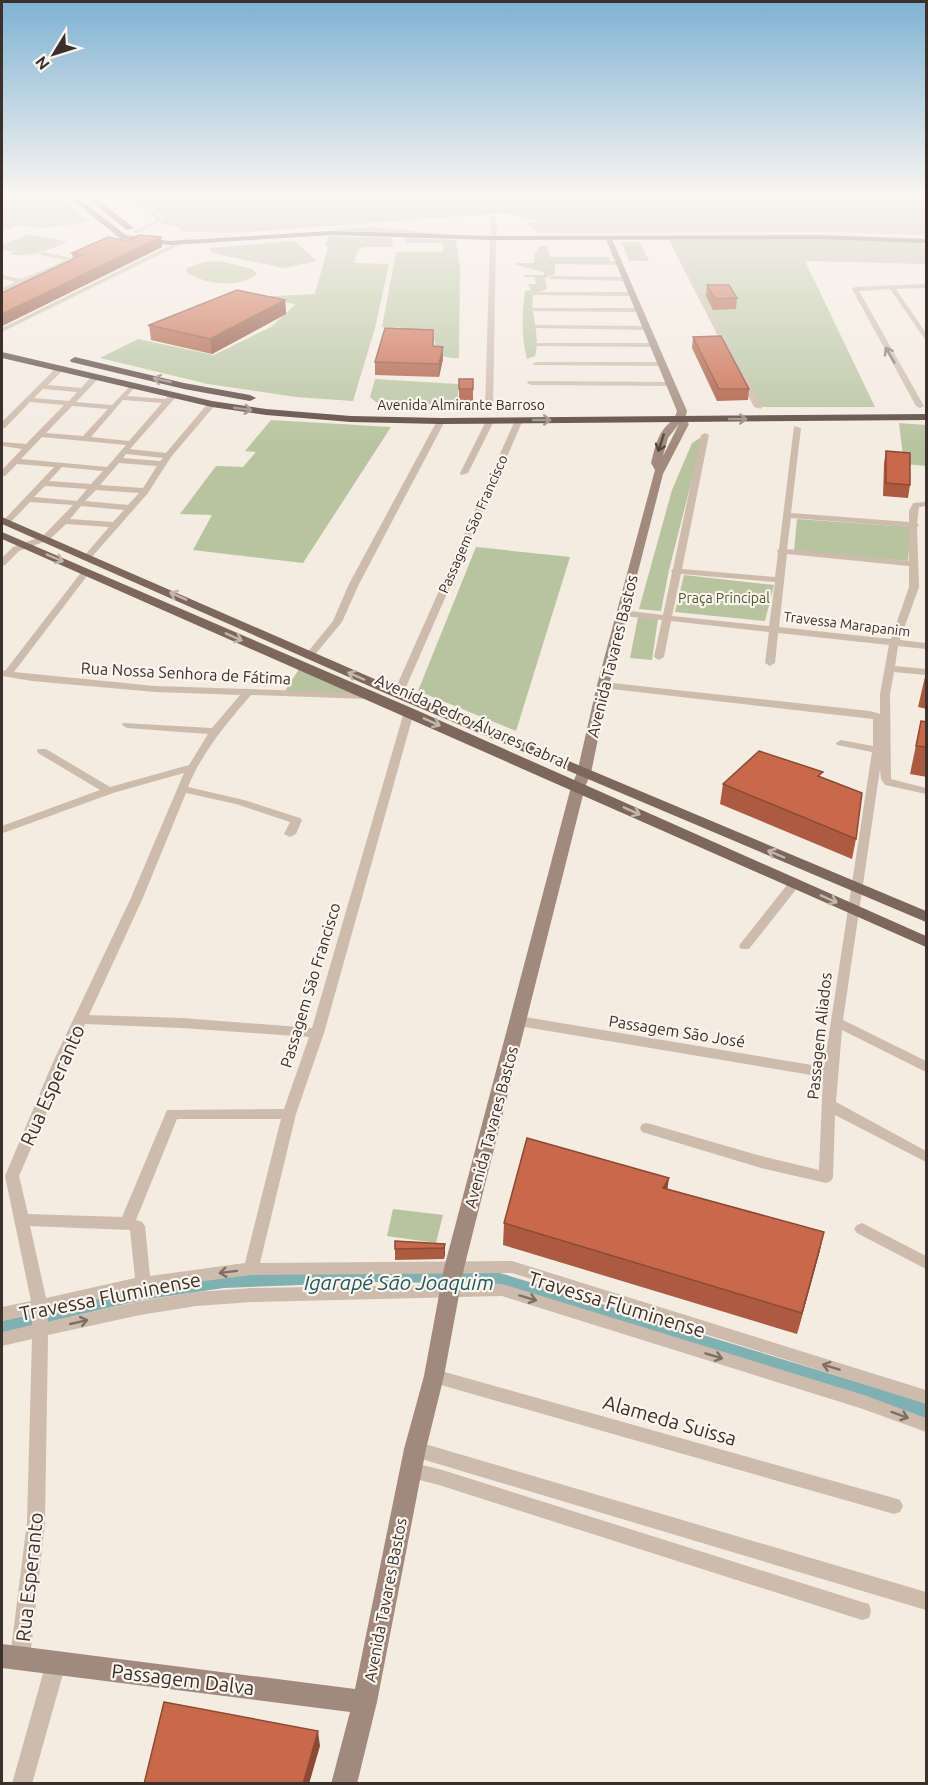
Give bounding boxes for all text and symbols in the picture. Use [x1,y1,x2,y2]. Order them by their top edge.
north arrow [24,24,84,84]
text: N [31,53,53,73]
one-way arrow [884,347,896,364]
one-way arrow [153,374,172,386]
street label: Avenida Almirante Barroso [377,397,545,413]
one-way arrow [233,403,252,414]
one-way arrow [728,413,748,425]
one-way arrow [532,414,552,426]
one-way arrow [655,433,666,452]
street label: Passagem São Francisco [435,452,511,596]
one-way arrow [46,553,64,565]
street label: Avenida Tavares Bastos [583,573,641,739]
one-way arrow [170,590,188,602]
park label: Praça Principal [678,590,770,606]
street label: Travessa Marapanim [783,608,911,640]
one-way arrow [225,632,243,643]
street label: Rua Nossa Senhora de Fátima [80,659,292,687]
street label: Avenida Pedro Álvares Cabral [373,668,572,772]
one-way arrow [348,669,366,681]
one-way arrow [423,718,441,729]
one-way arrow [622,806,640,817]
one-way arrow [767,848,785,860]
one-way arrow [819,894,837,906]
street label: Passagem São Francisco [276,900,344,1070]
street label: Passagem Aliados [803,972,835,1100]
street label: Passagem São José [607,1011,747,1051]
street label: Rua Esperanto [15,1021,89,1149]
street label: Avenida Tavares Bastos [461,1044,521,1210]
street label: Travessa Fluminense [526,1266,708,1342]
street label: Travessa Fluminense [17,1267,203,1325]
one-way arrow [219,1267,239,1278]
water label: Igarapé São Joaquim [304,1270,494,1294]
one-way arrow [518,1293,537,1304]
one-way arrow [69,1316,88,1327]
one-way arrow [704,1351,723,1362]
one-way arrow [822,1361,841,1372]
street label: Alameda Suissa [601,1390,739,1450]
one-way arrow [890,1411,909,1422]
street label: Rua Esperanto [11,1511,47,1643]
street label: Avenida Tavares Bastos [360,1516,410,1684]
street label: Passagem Dalva [110,1659,256,1699]

